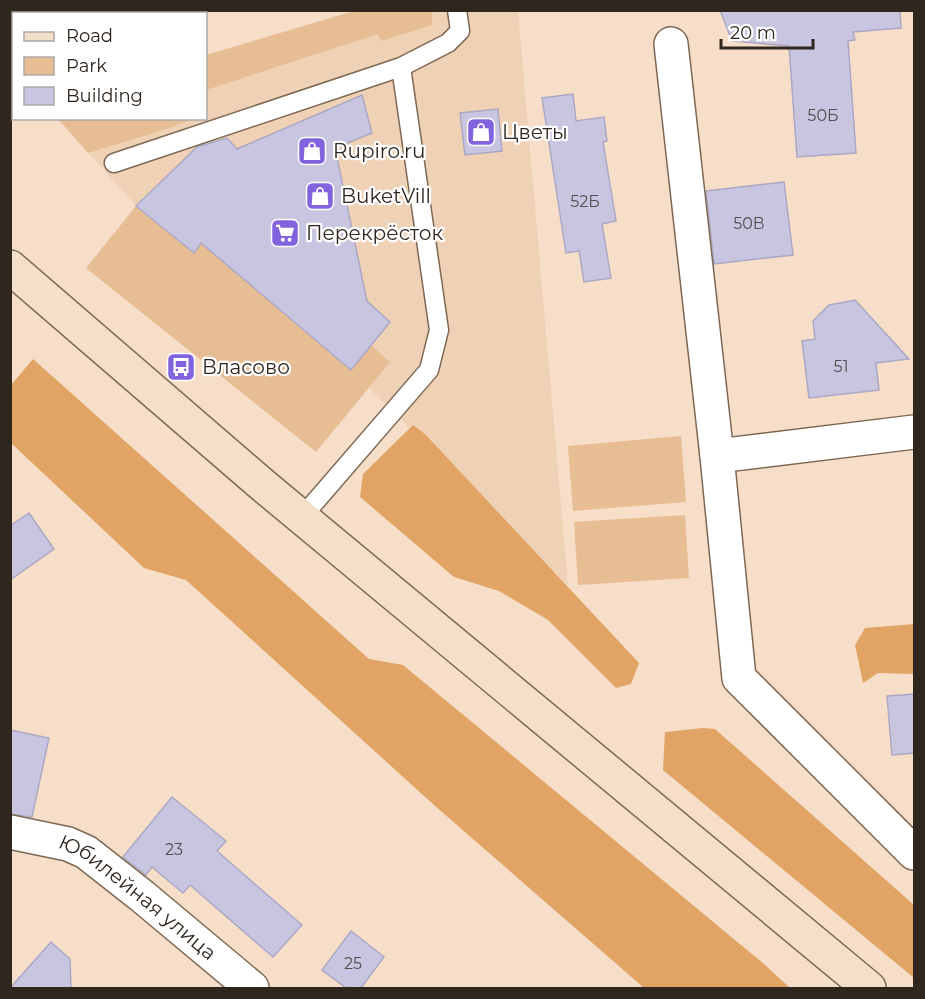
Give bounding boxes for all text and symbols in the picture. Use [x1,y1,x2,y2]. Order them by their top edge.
legend [12,12,207,120]
scale bar [721,12,812,50]
text: 20 m [730,22,776,44]
text: Road [66,25,113,47]
text: Park [66,55,107,77]
text: Building [66,85,143,107]
house number: 50Б [807,106,839,125]
shop icon: Цветы [465,116,497,148]
place label: Цветы [502,120,568,144]
shop icon: Rupiro.ru [296,135,328,167]
place label: Rupiro.ru [333,139,426,163]
shop icon: BuketVill [304,180,336,212]
place label: BuketVill [341,184,431,208]
house number: 52Б [570,192,600,211]
house number: 50В [733,214,765,233]
supermarket icon: Перекрёсток [269,217,301,249]
place label: Перекрёсток [306,221,443,245]
bus stop icon: Власово [165,351,197,383]
place label: Власово [202,355,290,379]
house number: 51 [834,357,848,376]
street label: Юбилейная улица [55,830,221,965]
house number: 23 [165,840,183,859]
house number: 25 [344,954,362,973]

